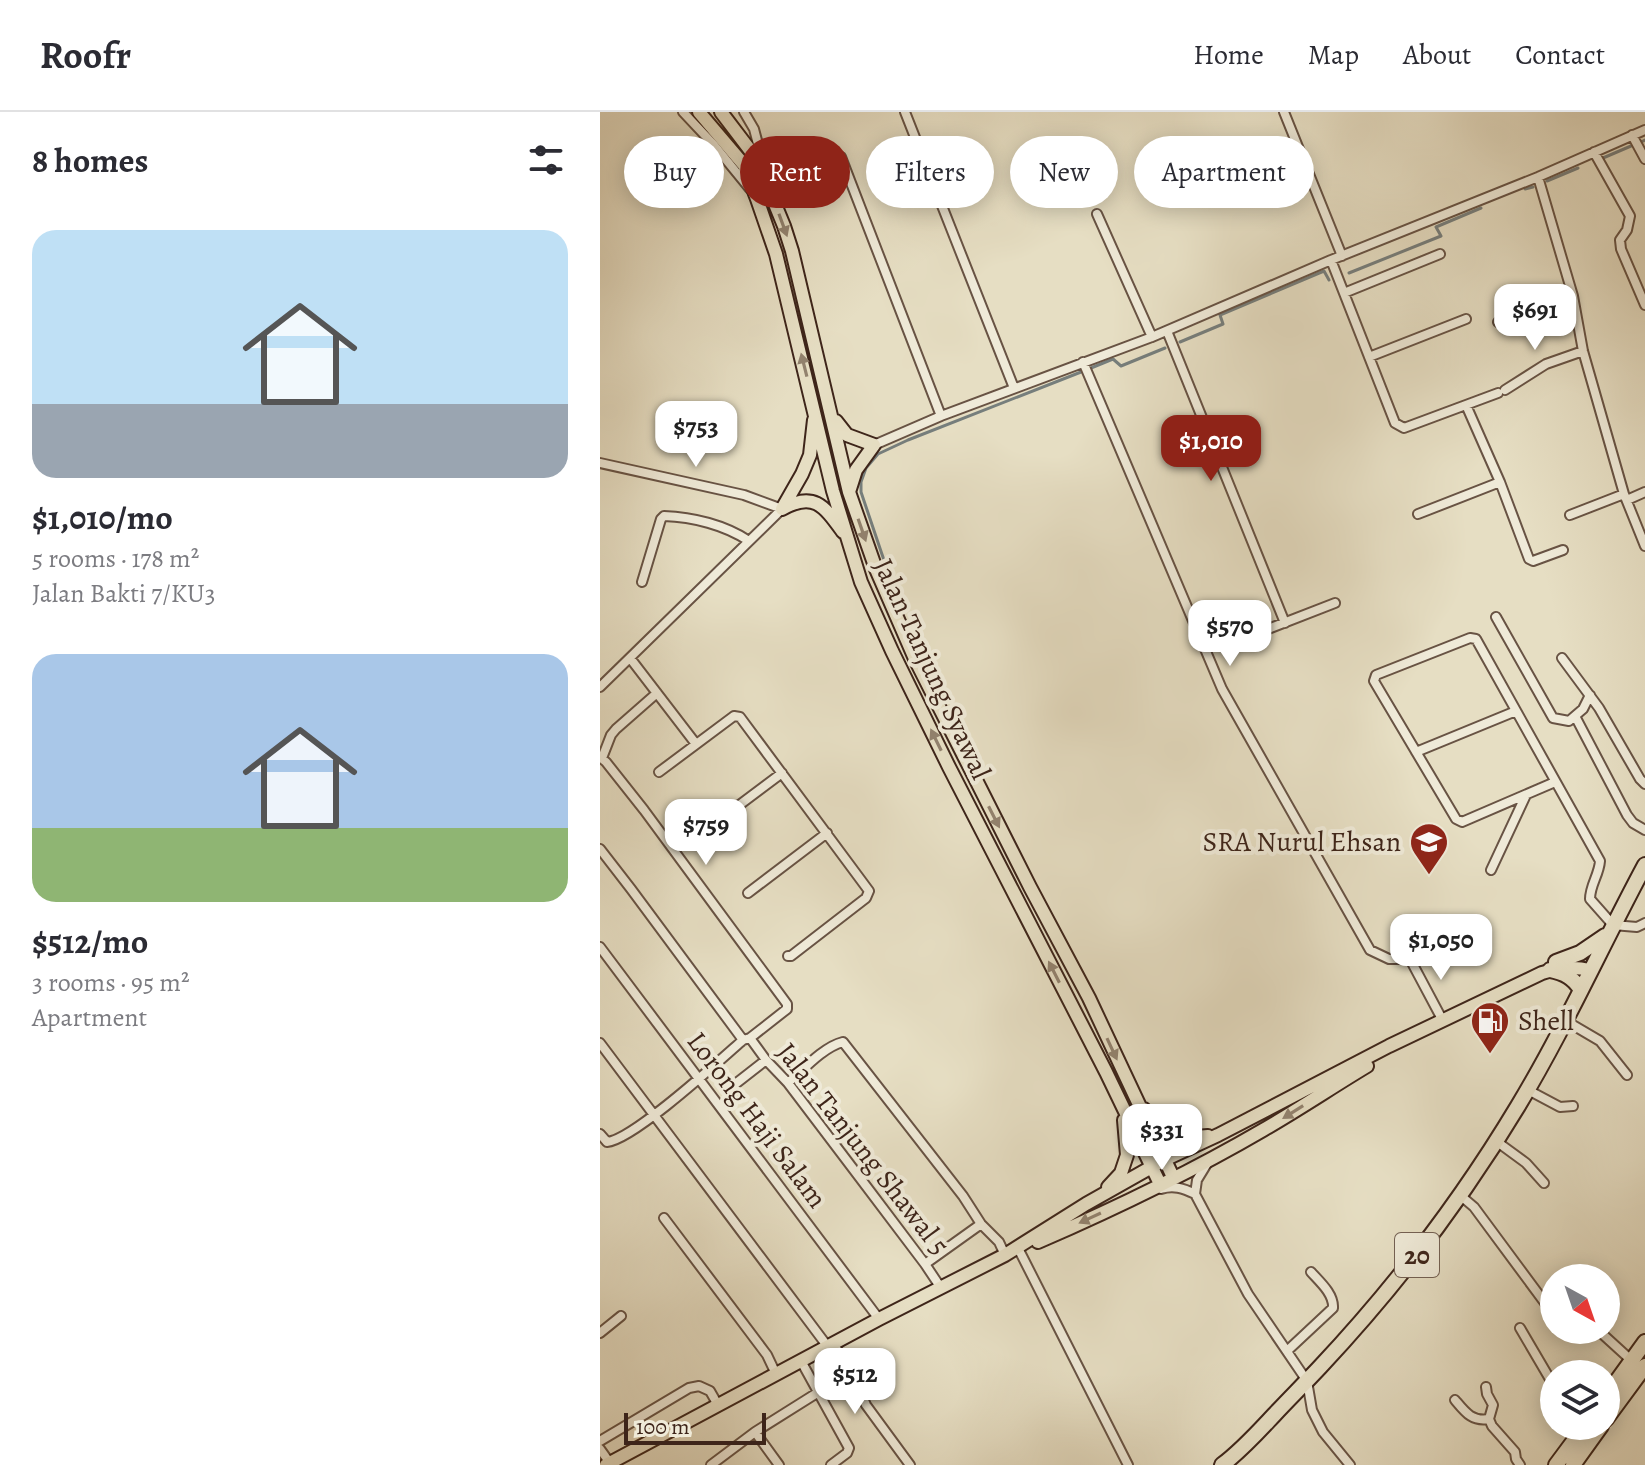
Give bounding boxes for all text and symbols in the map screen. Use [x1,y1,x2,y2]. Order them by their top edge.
text: Roofr [40,29,131,81]
text: Home [1193,36,1264,74]
text: Map [1308,36,1359,74]
text: About [1403,36,1471,74]
text: Contact [1515,36,1605,74]
chip: Buy [624,136,724,208]
chip: Rent [740,136,850,208]
chip: Filters [866,136,994,208]
chip: New [1010,136,1118,208]
chip: Apartment [1134,136,1314,208]
text: 8 homes [32,137,148,184]
icon: filters [524,138,568,182]
one-way arrow [777,213,790,237]
icon: home [228,282,372,426]
pin: $691 [1488,284,1582,352]
text: $691 [1512,292,1558,327]
one-way arrow [797,352,809,377]
pin: $753 [649,401,743,469]
text: $753 [673,409,719,444]
pin: $1,010 [1146,415,1276,483]
text: $1,010 [1179,423,1243,458]
text: $1,010/mo [32,494,173,541]
one-way arrow [856,519,869,543]
text: 5 rooms · 178 m² [32,541,199,576]
street label: Jalan Tanjung Syawal [864,552,1000,786]
text: Jalan Bakti 7/KU3 [32,576,216,611]
pin: $570 [1183,600,1277,668]
text: $570 [1206,608,1254,643]
icon: home [228,706,372,850]
one-way arrow [929,729,943,752]
pin: $759 [659,799,753,867]
one-way arrow [988,805,1001,828]
text: $759 [683,807,729,842]
school or university icon: SRA Nurul Ehsan [1408,821,1450,876]
place label: SRA Nurul Ehsan [1202,823,1401,861]
pin: $1,050 [1376,914,1506,982]
text: $512/mo [32,918,148,965]
text: $1,050 [1408,922,1474,957]
one-way arrow [1048,960,1061,983]
text: 3 rooms · 95 m² [32,965,189,1000]
text: Apartment [32,1000,147,1035]
fuel station icon: Shell [1469,1000,1511,1055]
place label: Shell [1518,1002,1574,1040]
street label: Lorong Haji Salam [678,1024,836,1216]
street label: Jalan Tanjung Shawal 5 [768,1035,958,1263]
one-way arrow [1105,1037,1119,1060]
pin: $331 [1115,1104,1209,1172]
one-way arrow [1282,1104,1304,1118]
text: $331 [1140,1112,1184,1147]
one-way arrow [1078,1211,1102,1225]
road number: 20 [1395,1233,1439,1277]
north arrow [1540,1264,1620,1344]
map controls [1540,1264,1620,1440]
pin: $512 [808,1348,902,1416]
text: $512 [832,1356,878,1391]
button: layers [1540,1360,1620,1440]
scale bar [624,1409,766,1445]
text: 100 m [636,1412,690,1442]

